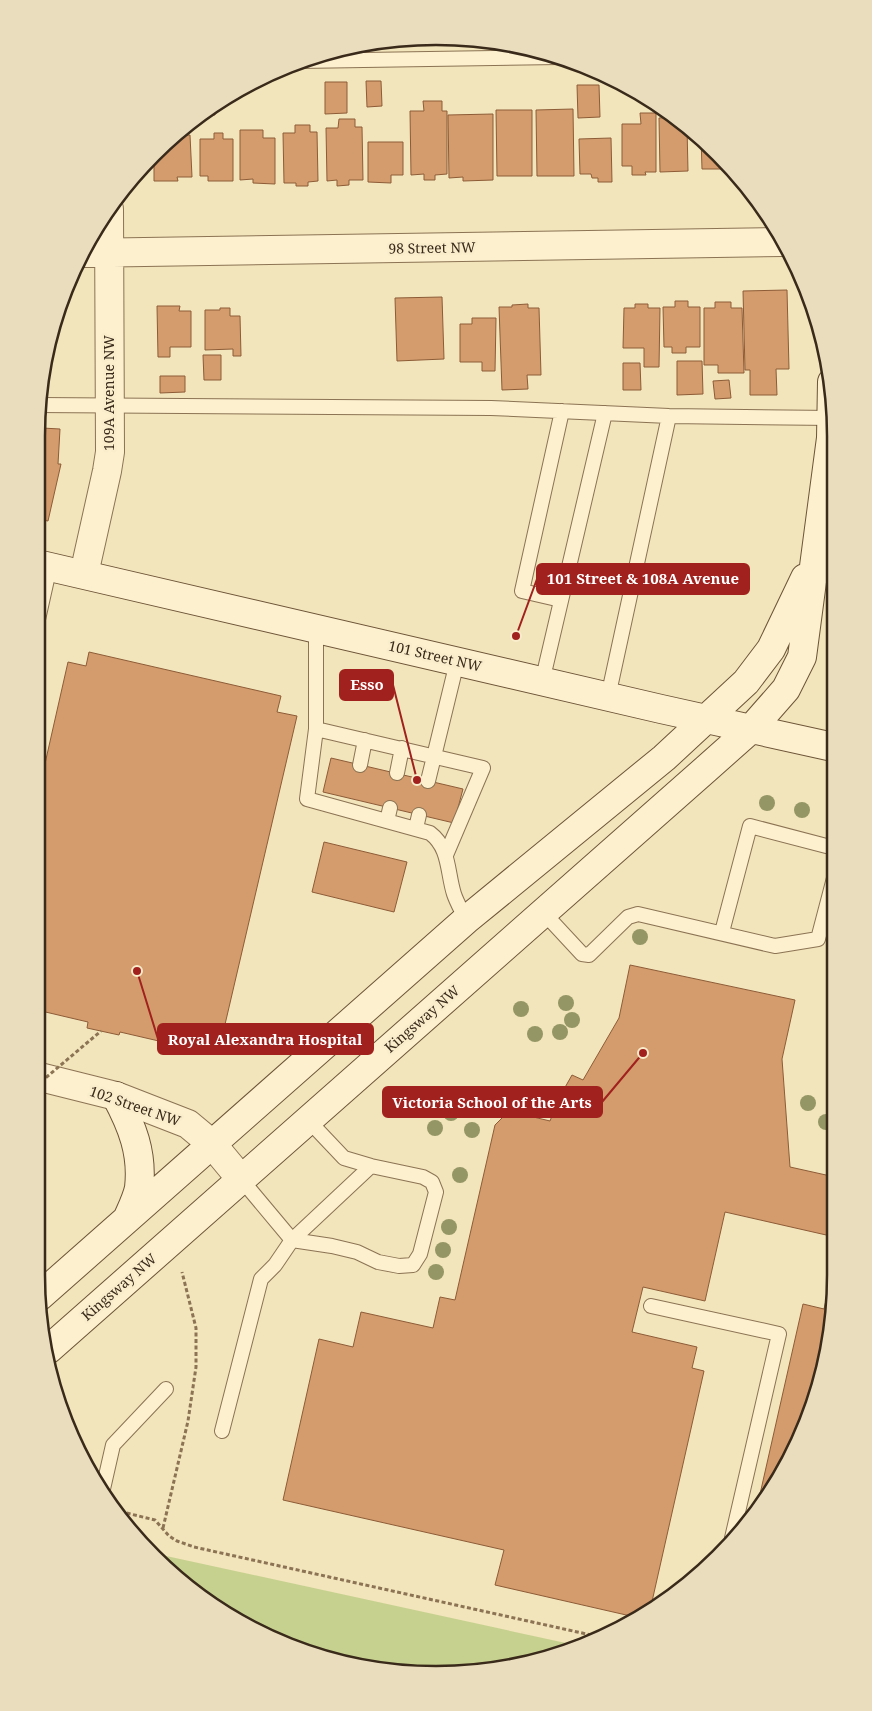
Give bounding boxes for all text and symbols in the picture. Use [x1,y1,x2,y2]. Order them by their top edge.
street label: 98 Street NW [388,237,476,258]
street label: 109A Avenue NW [99,335,118,451]
callout: 101 Street & 108A Avenue [537,564,749,594]
text: 101 Street & 108A Avenue [547,568,739,588]
street label: 101 Street NW [387,636,484,676]
callout: Esso [340,670,393,700]
text: Esso [350,674,384,694]
street label: Kingsway NW [380,980,464,1057]
callout: Royal Alexandra Hospital [158,1024,373,1054]
text: Royal Alexandra Hospital [168,1029,363,1049]
street label: 102 Street NW [87,1081,184,1130]
callout: Victoria School of the Arts [383,1087,602,1117]
text: Victoria School of the Arts [392,1092,592,1112]
street label: Kingsway NW [77,1248,161,1325]

